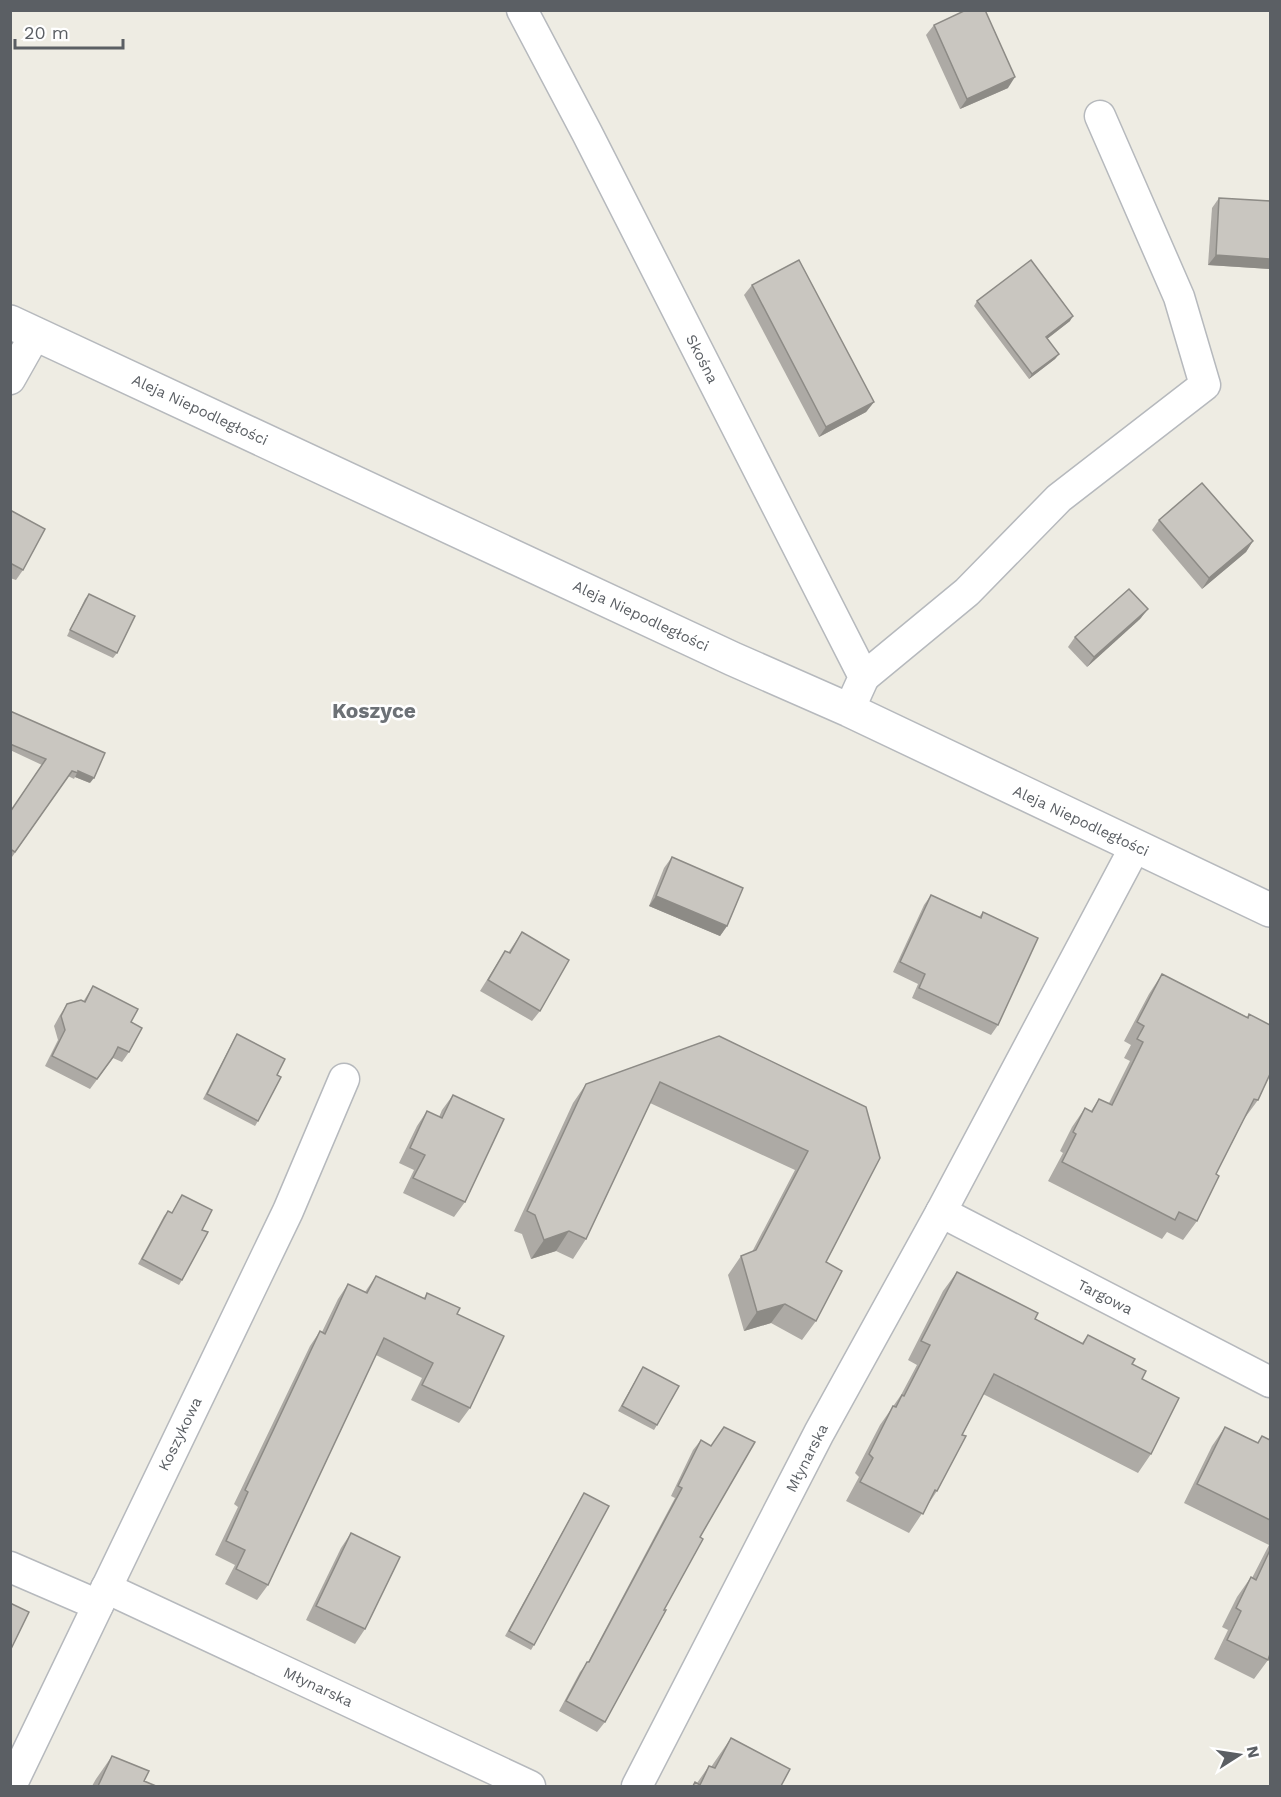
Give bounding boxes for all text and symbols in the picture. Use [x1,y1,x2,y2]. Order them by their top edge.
scale bar [15,12,123,50]
text: 20 m [24,22,69,43]
street label: Skośna [682,332,722,387]
street label: Aleja Niepodległości [129,371,271,449]
street label: Aleja Niepodległości [570,577,712,655]
district label: Koszyce [332,698,416,723]
street label: Aleja Niepodległości [1010,782,1152,860]
street label: Targowa [1074,1275,1136,1319]
street label: Koszykowa [154,1394,206,1474]
street label: Młynarska [782,1420,832,1495]
street label: Młynarska [280,1663,356,1711]
north arrow [1209,1725,1269,1785]
text: N [1243,1744,1264,1760]

